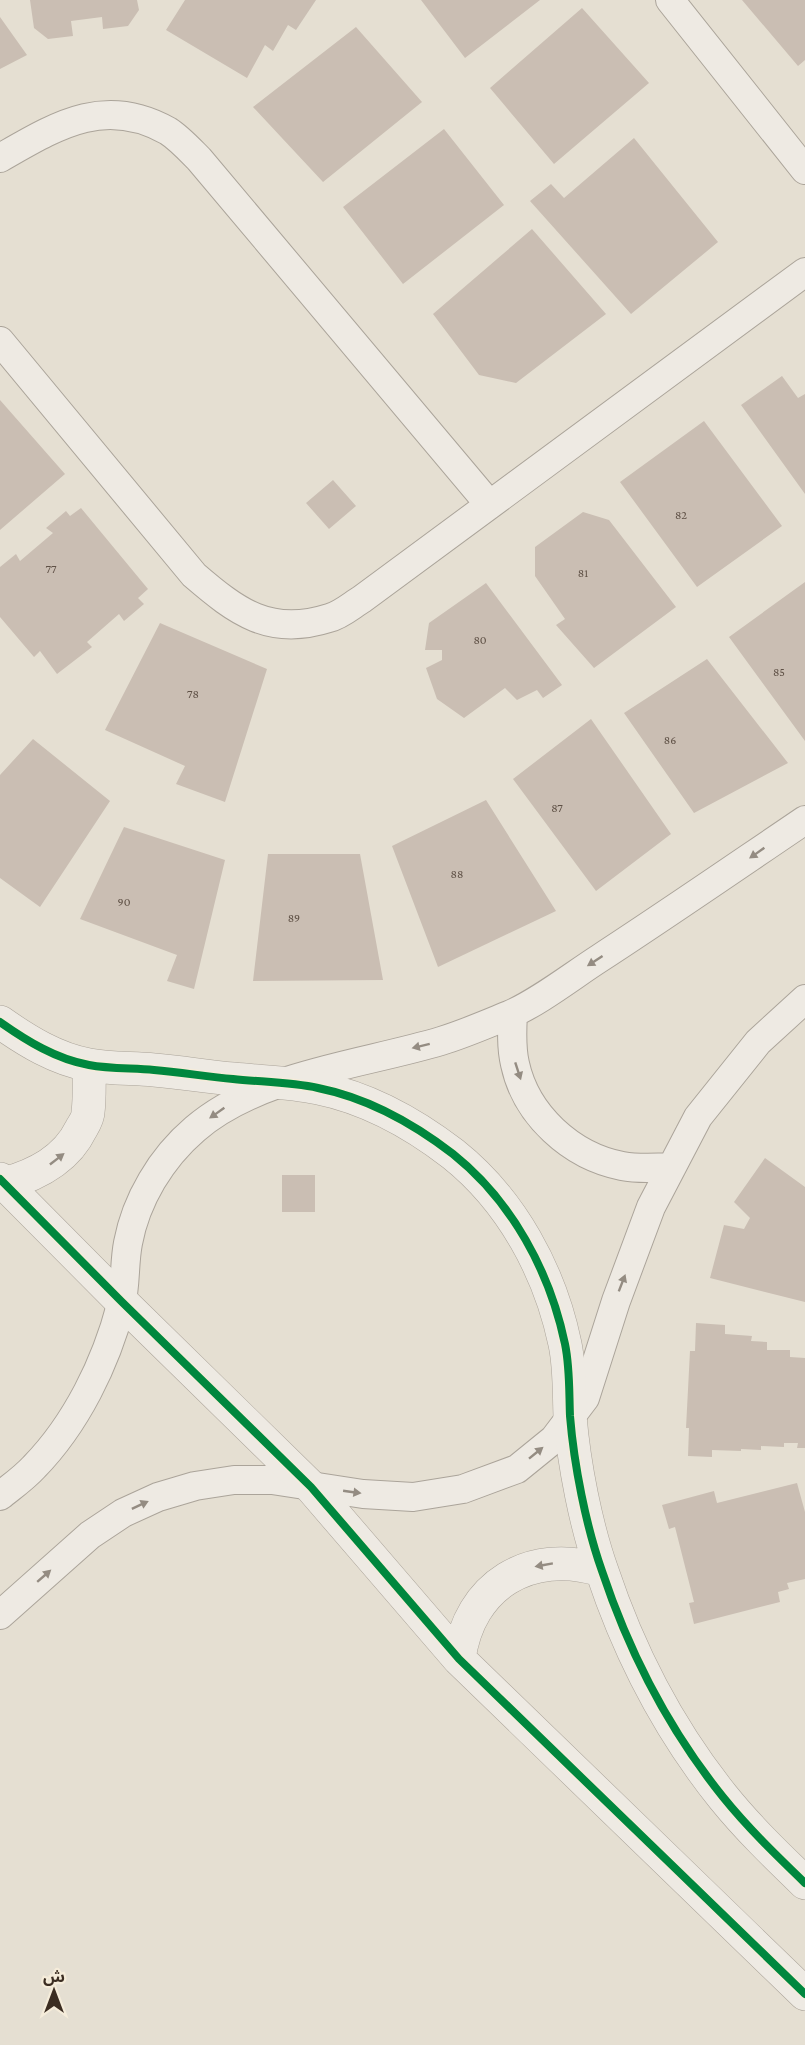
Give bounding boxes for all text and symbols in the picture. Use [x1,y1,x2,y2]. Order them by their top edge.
house number: 82 [675,508,687,522]
house number: 77 [45,562,57,576]
house number: 81 [578,566,588,580]
house number: 80 [473,633,487,647]
house number: 85 [773,665,785,679]
house number: 78 [187,687,199,701]
house number: 86 [664,733,676,747]
house number: 87 [551,801,563,815]
one-way arrow [749,847,765,859]
house number: 88 [451,867,463,881]
house number: 90 [118,895,131,909]
house number: 89 [288,911,300,925]
one-way arrow [587,956,603,967]
one-way arrow [412,1042,430,1052]
one-way arrow [514,1062,523,1080]
one-way arrow [209,1107,225,1119]
one-way arrow [49,1154,64,1166]
one-way arrow [618,1274,628,1292]
one-way arrow [529,1448,544,1460]
one-way arrow [342,1488,361,1497]
one-way arrow [132,1500,150,1510]
one-way arrow [534,1561,553,1570]
one-way arrow [36,1570,51,1583]
north arrow [24,1961,84,2021]
text: ش [43,1968,65,1986]

